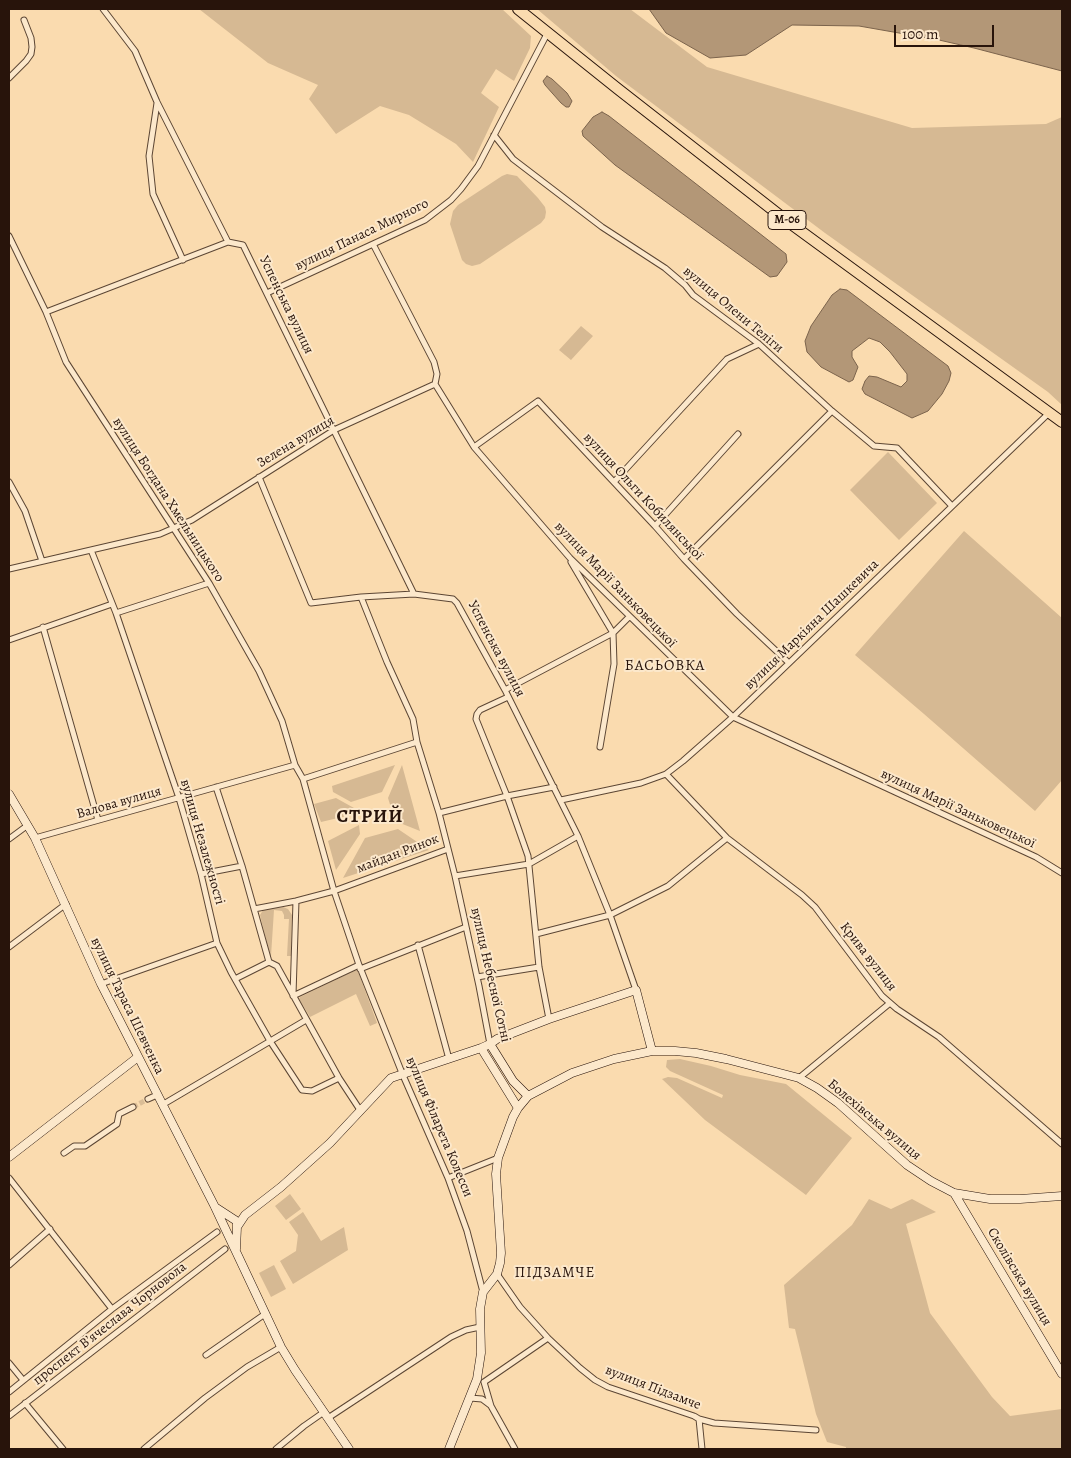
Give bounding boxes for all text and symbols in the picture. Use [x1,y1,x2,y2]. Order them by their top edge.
scale bar [896,15,996,47]
text: 100 m [902,24,939,44]
street label: вулиця Панаса Мирного [292,195,432,275]
road number: М-06 [768,210,806,230]
street label: Успенська вулиця [255,253,317,357]
street label: вулиця Олени Теліги [679,263,787,357]
street label: Зелена вулиця [254,412,338,472]
street label: вулиця Богдана Хмельницького [108,415,228,585]
street label: вулиця Ольги Кобилянської [579,430,707,564]
street label: вулиця Марії Заньковецької [550,518,680,652]
street label: вулиця Маркіяна Шашкевича [741,556,883,694]
street label: Успенська вулиця [464,598,528,700]
district label: БАСЬОВКА [624,657,706,675]
street label: вулиця Марії Заньковецької [878,766,1038,852]
street label: вулиця Незалежності [176,777,228,907]
street label: Валова вулиця [75,783,163,823]
district label: СТРИЙ [336,806,404,828]
street label: майдан Ринок [355,831,441,877]
street label: вулиця Небесної Сотні [466,906,514,1044]
street label: Крива вулиця [836,919,900,995]
street label: вулиця Тараса Шевченка [87,935,167,1077]
street label: вулиця Філарета Колесси [402,1054,476,1200]
street label: Болехівська вулиця [824,1076,924,1164]
street label: Сколівська вулиця [983,1225,1055,1329]
street label: проспект Вʼячеслава Чорновола [30,1259,190,1389]
district label: ПІДЗАМЧЕ [514,1264,596,1282]
street label: вулиця Підзамче [603,1362,703,1414]

